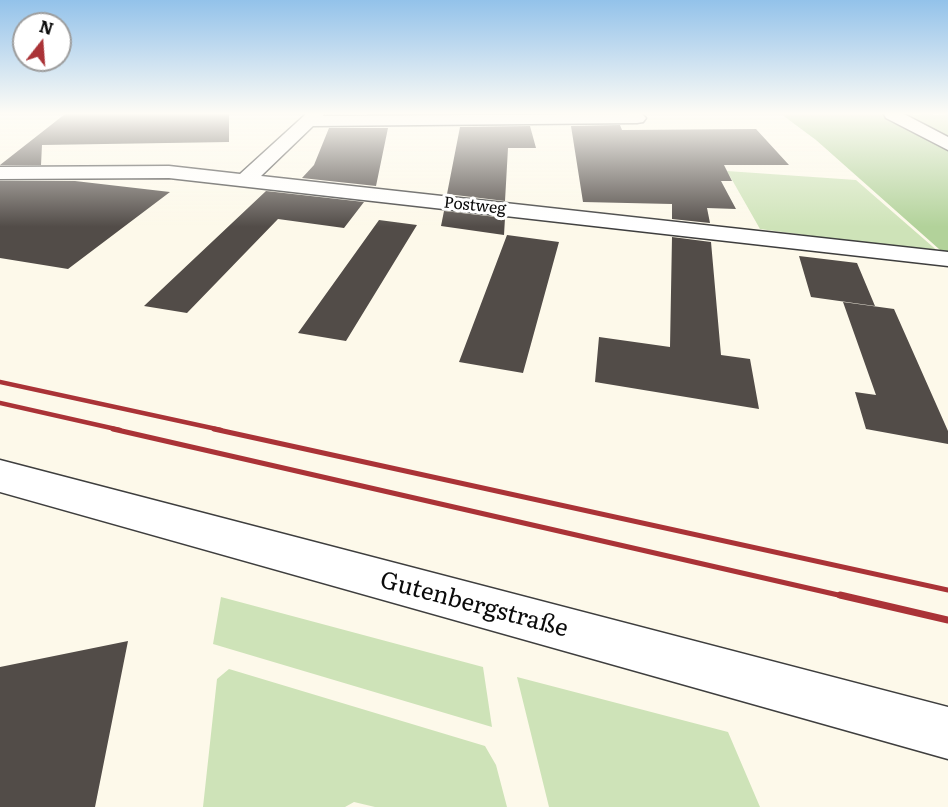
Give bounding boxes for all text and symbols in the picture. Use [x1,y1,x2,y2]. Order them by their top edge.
north arrow [12,12,72,72]
text: N [37,13,57,40]
street label: Postweg [443,193,507,219]
street label: Gutenbergstraße [377,566,571,644]

